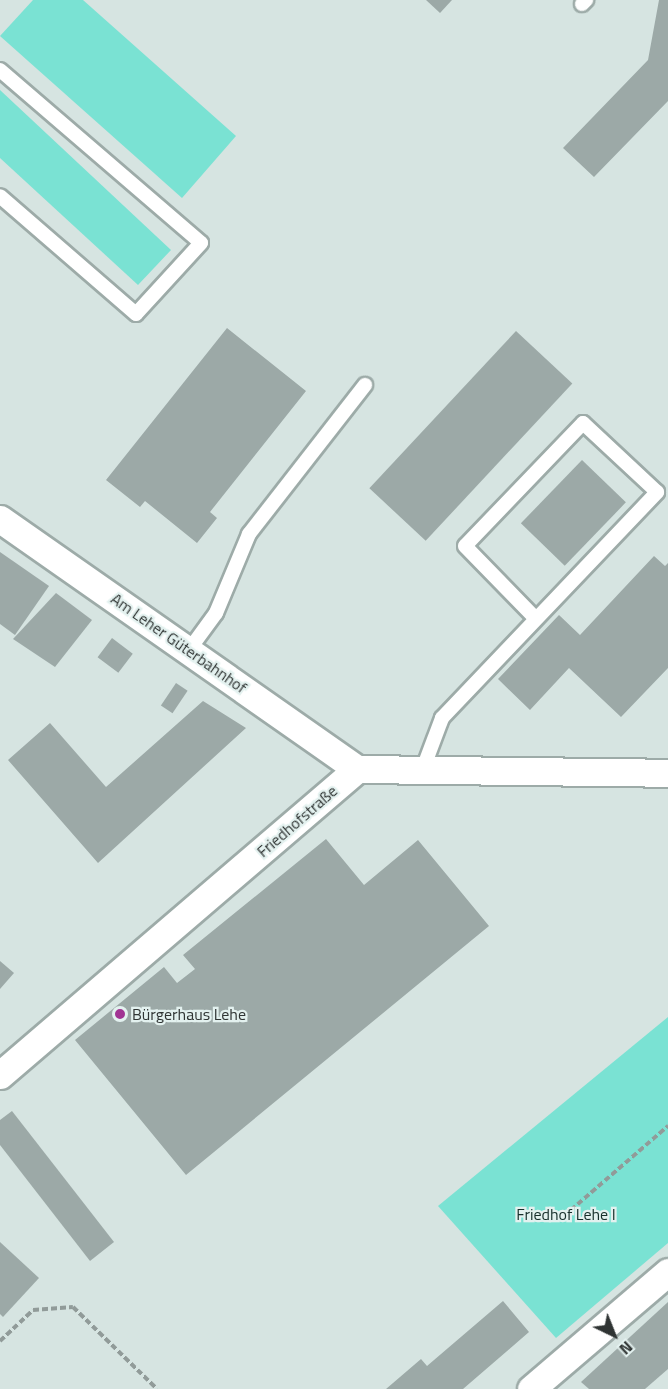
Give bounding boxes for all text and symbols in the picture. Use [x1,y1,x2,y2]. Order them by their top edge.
street label: Am Leher Güterbahnhof [107,589,251,697]
street label: Friedhofstraße [253,781,341,861]
place label: Bürgerhaus Lehe [132,1004,246,1024]
marker: Bürgerhaus Lehe [113,1007,127,1021]
park label: Friedhof Lehe I [516,1204,616,1224]
north arrow [584,1305,644,1365]
text: N [614,1336,639,1361]

